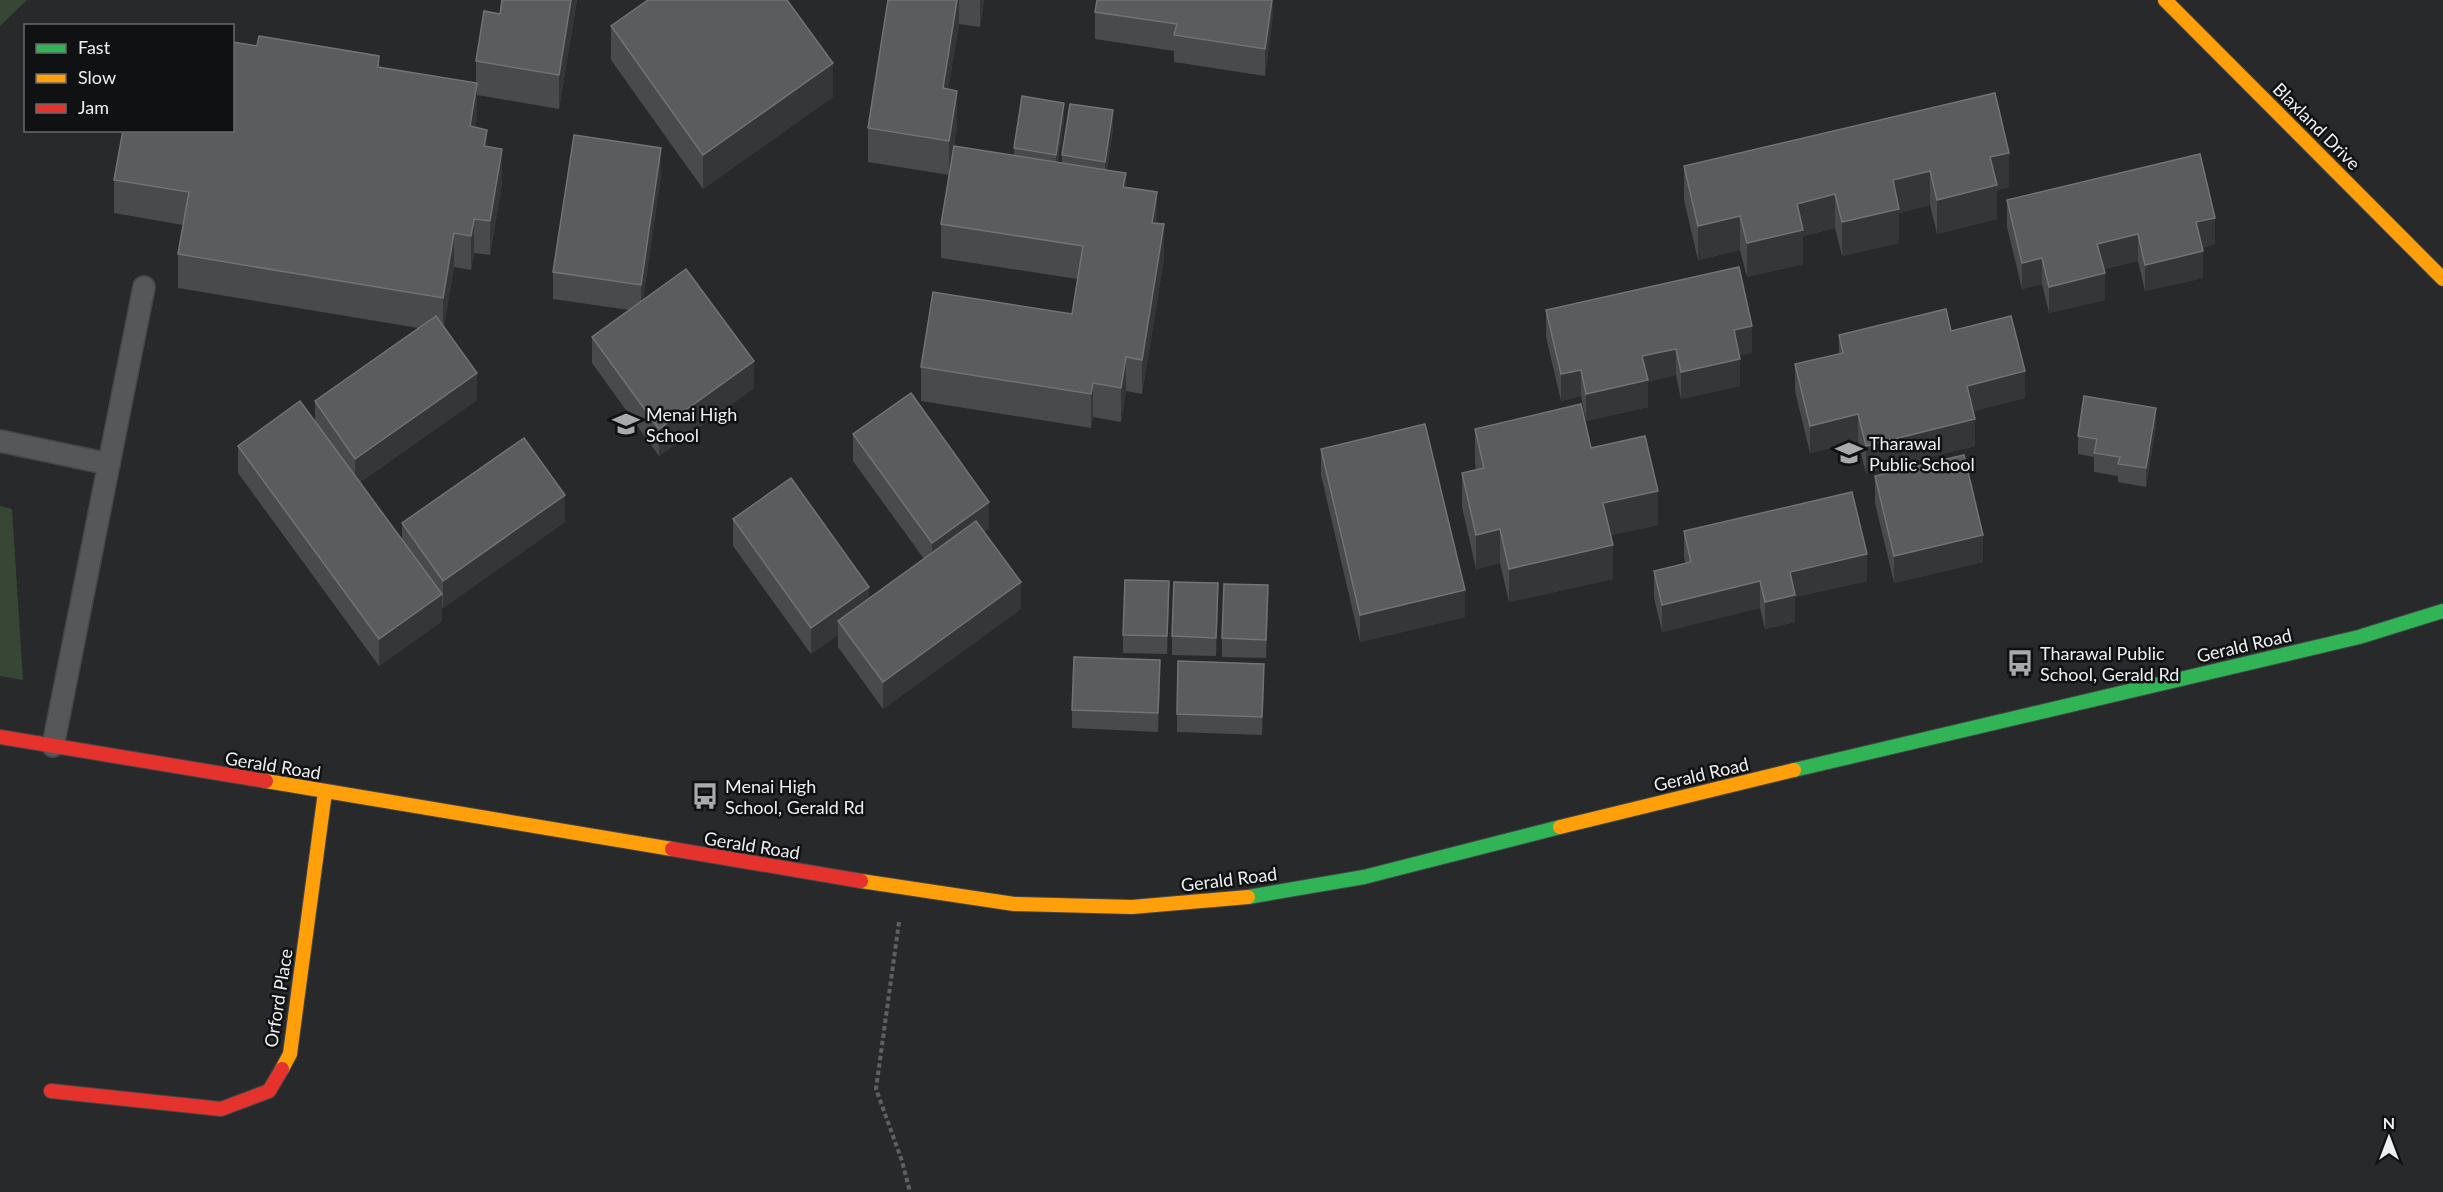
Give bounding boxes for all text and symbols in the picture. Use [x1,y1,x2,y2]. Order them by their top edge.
legend [24,24,234,132]
text: Fast [78,36,111,58]
text: Slow [78,66,116,88]
street label: Blaxland Drive [2269,78,2365,174]
text: Jam [78,96,109,118]
place label: Menai High School [646,403,737,446]
school or university icon: Menai High School [611,409,641,439]
place label: Tharawal Public School [1869,432,1975,475]
school or university icon: Tharawal Public School [1834,438,1864,468]
street label: Gerald Road [2194,623,2294,667]
place label: Tharawal Public School, Gerald Rd [2040,642,2179,685]
bus stop icon: Tharawal Public School, Gerald Rd [2005,648,2035,678]
street label: Gerald Road [223,747,323,783]
street label: Gerald Road [1651,752,1751,796]
place label: Menai High School, Gerald Rd [725,775,864,818]
bus stop icon: Menai High School, Gerald Rd [690,781,720,811]
street label: Gerald Road [702,827,802,863]
street label: Gerald Road [1180,862,1278,896]
street label: Orford Place [259,947,297,1049]
north arrow [2359,1108,2419,1168]
text: N [2383,1113,2395,1132]

